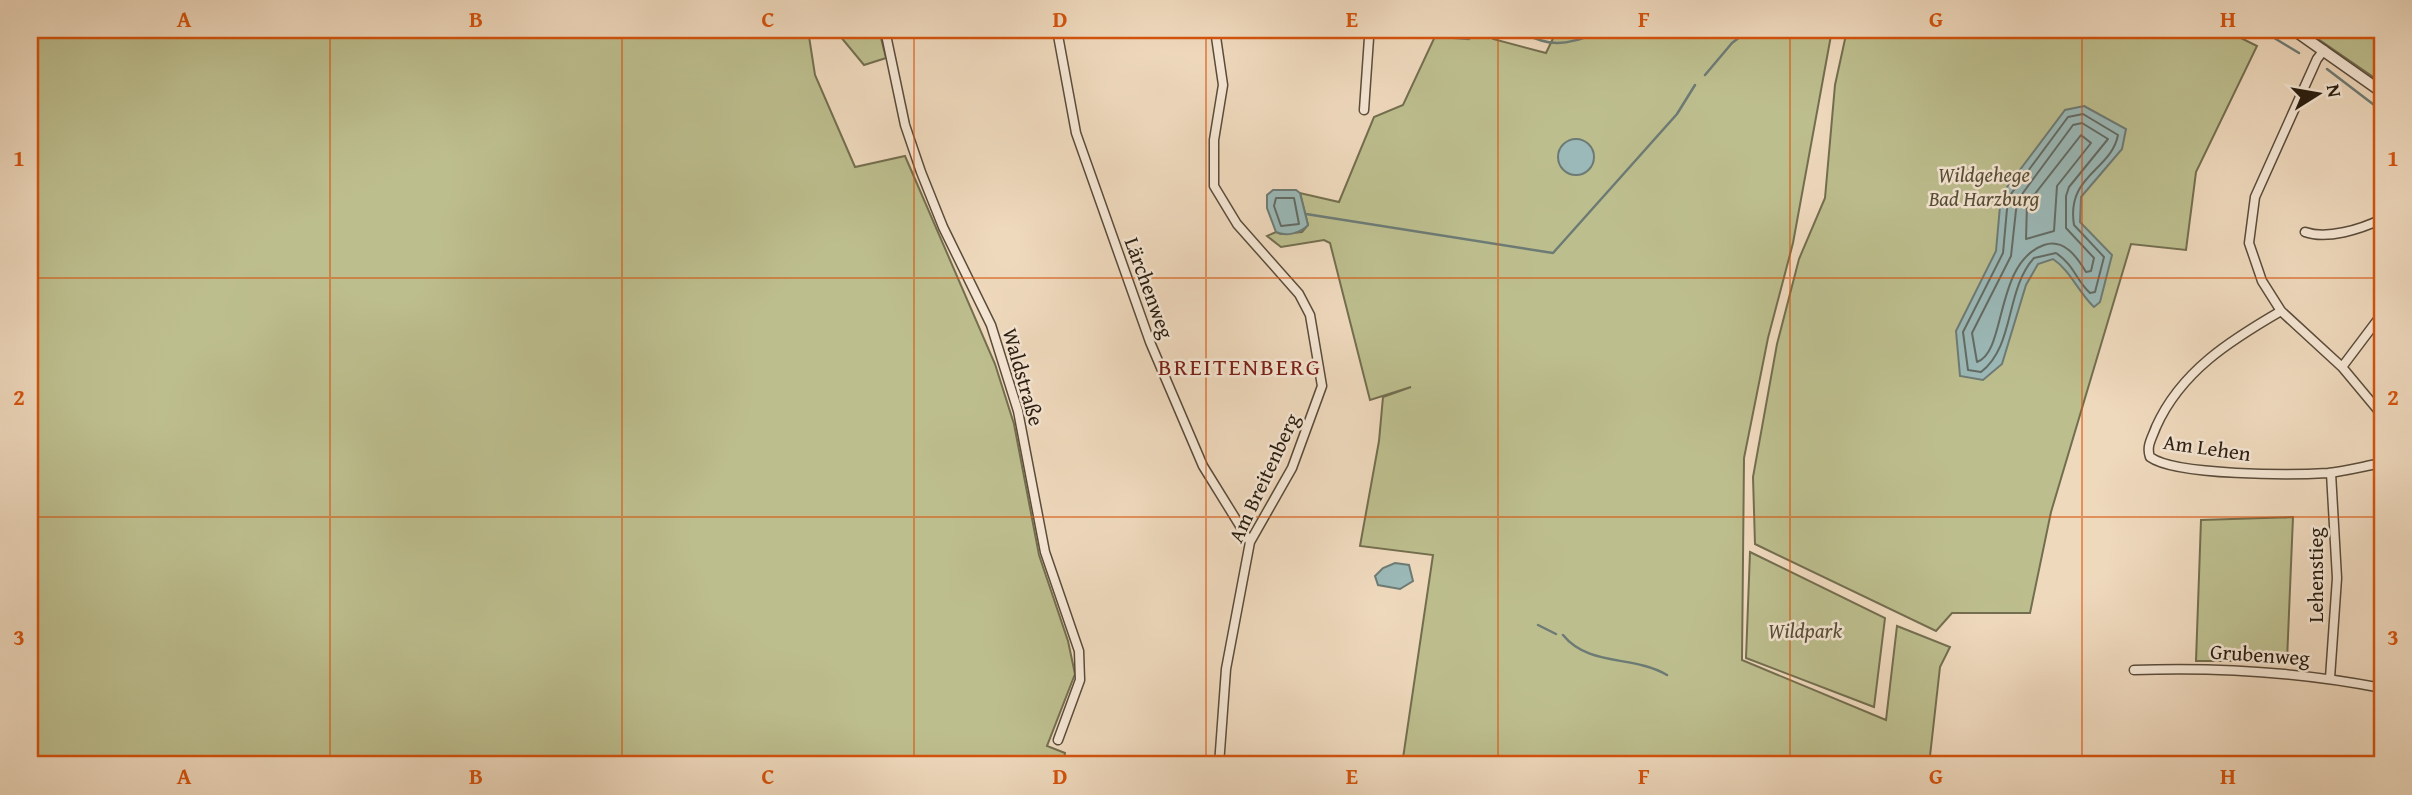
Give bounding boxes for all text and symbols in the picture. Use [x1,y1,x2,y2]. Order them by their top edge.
text: A [177,2,192,35]
text: B [469,2,483,35]
text: C [761,2,775,35]
text: D [1053,2,1068,35]
text: E [1346,2,1358,35]
text: F [1638,2,1650,35]
text: G [1929,2,1943,35]
text: H [2220,2,2236,35]
north arrow [2282,60,2352,130]
text: N [2320,82,2350,100]
text: 1 [13,141,25,174]
text: 1 [2387,141,2399,174]
park label: Wildgehege Bad Harzburg [1928,159,2040,214]
street label: Lärchenweg [1117,233,1182,343]
street label: Waldstraße [995,324,1052,430]
district label: BREITENBERG [1158,349,1322,384]
text: 2 [13,380,25,413]
text: 2 [2387,380,2399,413]
street label: Am Breitenberg [1220,408,1307,548]
street label: Am Lehen [2161,426,2253,469]
street label: Lehenstieg [2300,527,2331,623]
park label: Wildpark [1768,615,1842,646]
text: 3 [13,620,25,653]
text: 3 [2387,620,2399,653]
street label: Grubenweg [2209,636,2311,673]
text: A [177,759,192,792]
text: B [469,759,483,792]
text: C [761,759,775,792]
text: D [1053,759,1068,792]
text: E [1346,759,1358,792]
text: F [1638,759,1650,792]
text: G [1929,759,1943,792]
text: H [2220,759,2236,792]

